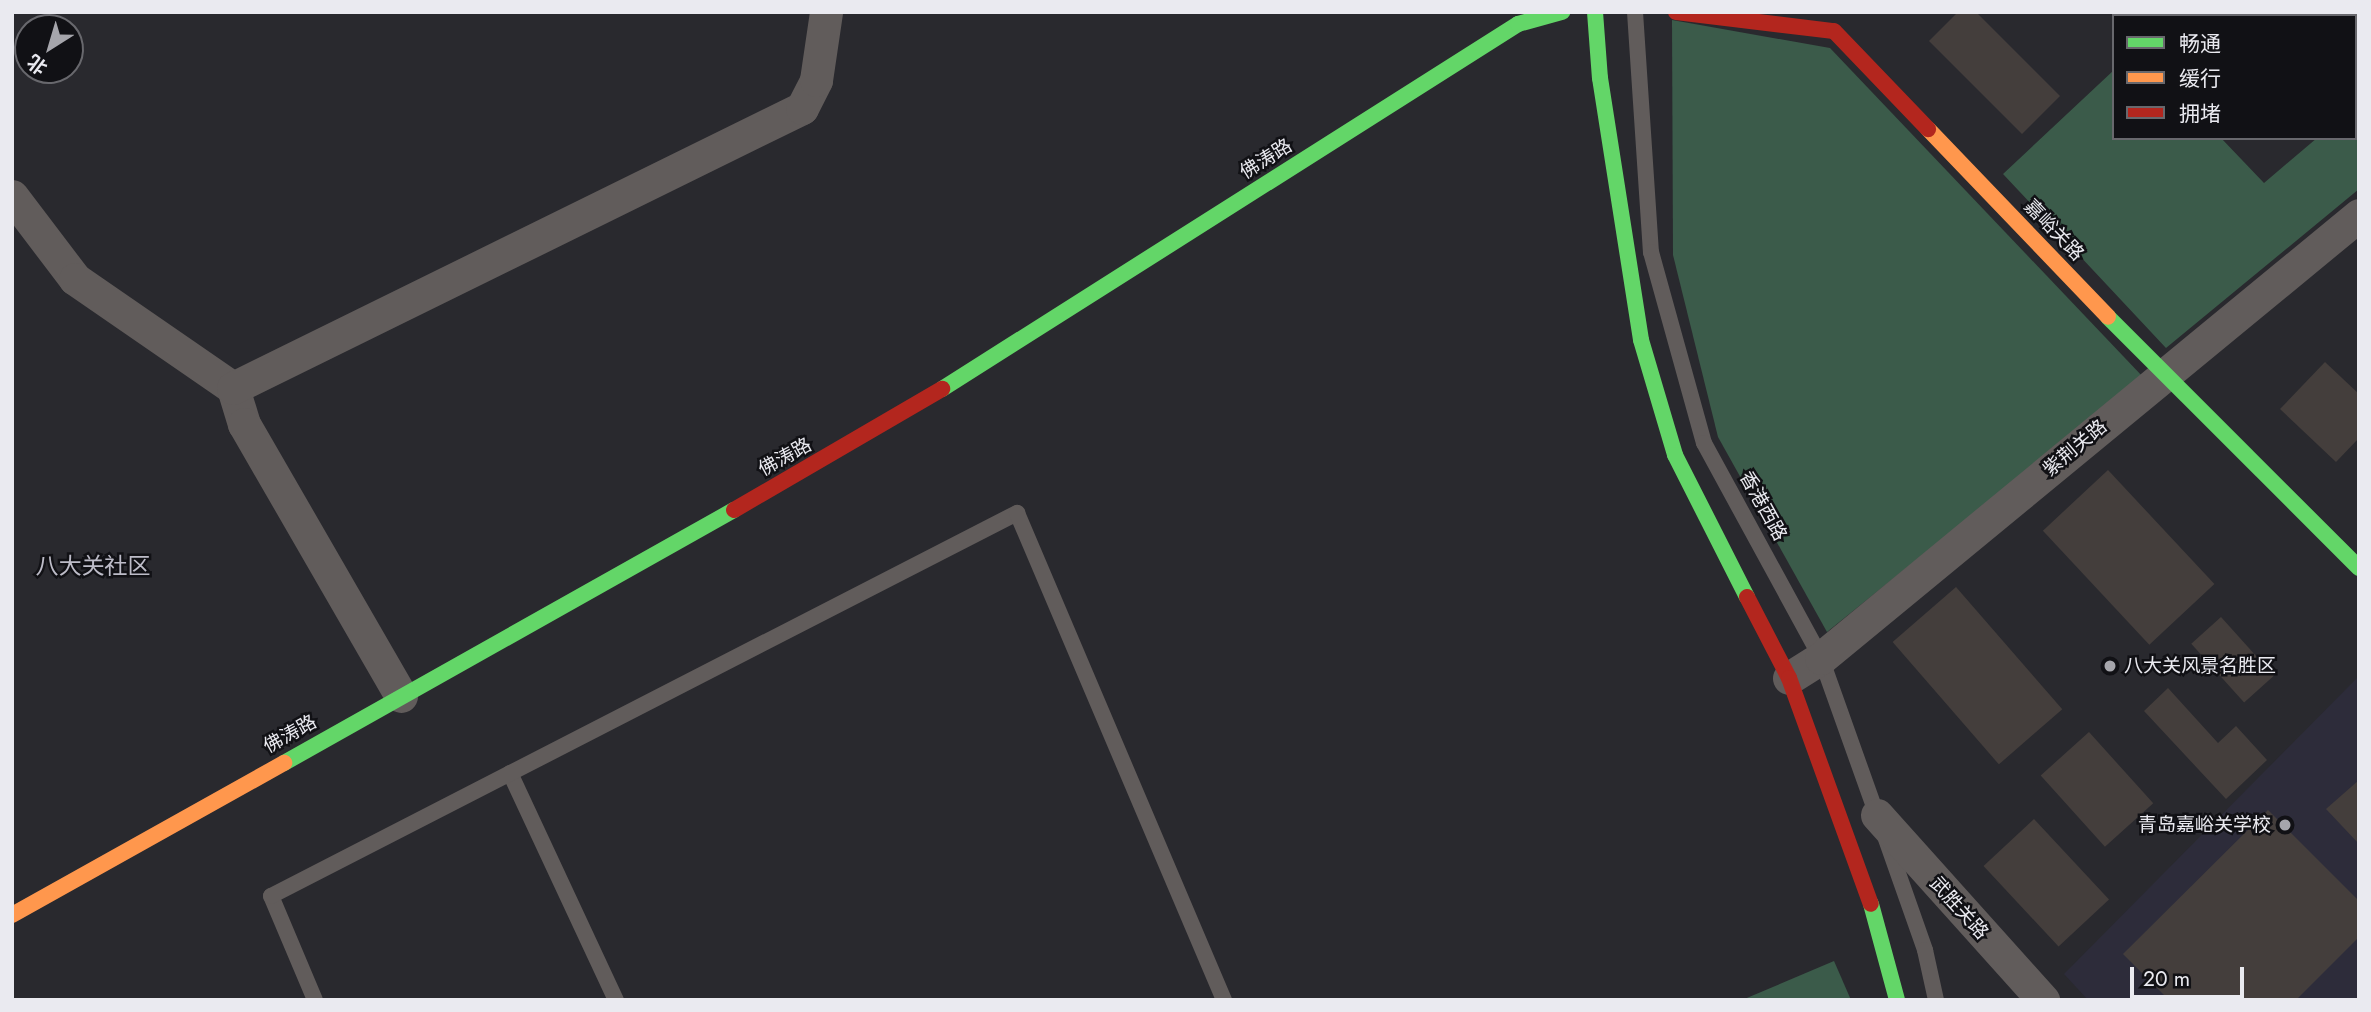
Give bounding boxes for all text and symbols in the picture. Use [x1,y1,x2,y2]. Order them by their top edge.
north arrow [14,14,84,84]
legend [2112,14,2357,140]
text: 畅通 [2179,29,2221,59]
text: 北 [22,48,53,81]
text: 缓行 [2179,64,2221,94]
text: 拥堵 [2179,99,2221,129]
street label: 佛涛路 [1236,134,1296,184]
street label: 嘉峪关路 [2019,195,2089,265]
street label: 紫荆关路 [2039,415,2111,481]
street label: 佛涛路 [755,433,815,481]
street label: 香港西路 [1735,467,1791,545]
district label: 八大关社区 [36,552,150,580]
place label: 八大关风景名胜区 [2124,655,2276,677]
marker: 八大关风景名胜区 [2102,658,2118,674]
street label: 佛涛路 [260,710,320,758]
place label: 青岛嘉峪关学校 [2138,814,2271,836]
marker: 青岛嘉峪关学校 [2277,817,2293,833]
street label: 武胜关路 [1925,872,1993,944]
scale bar [2133,953,2247,997]
text: 20 m [2143,964,2190,994]

